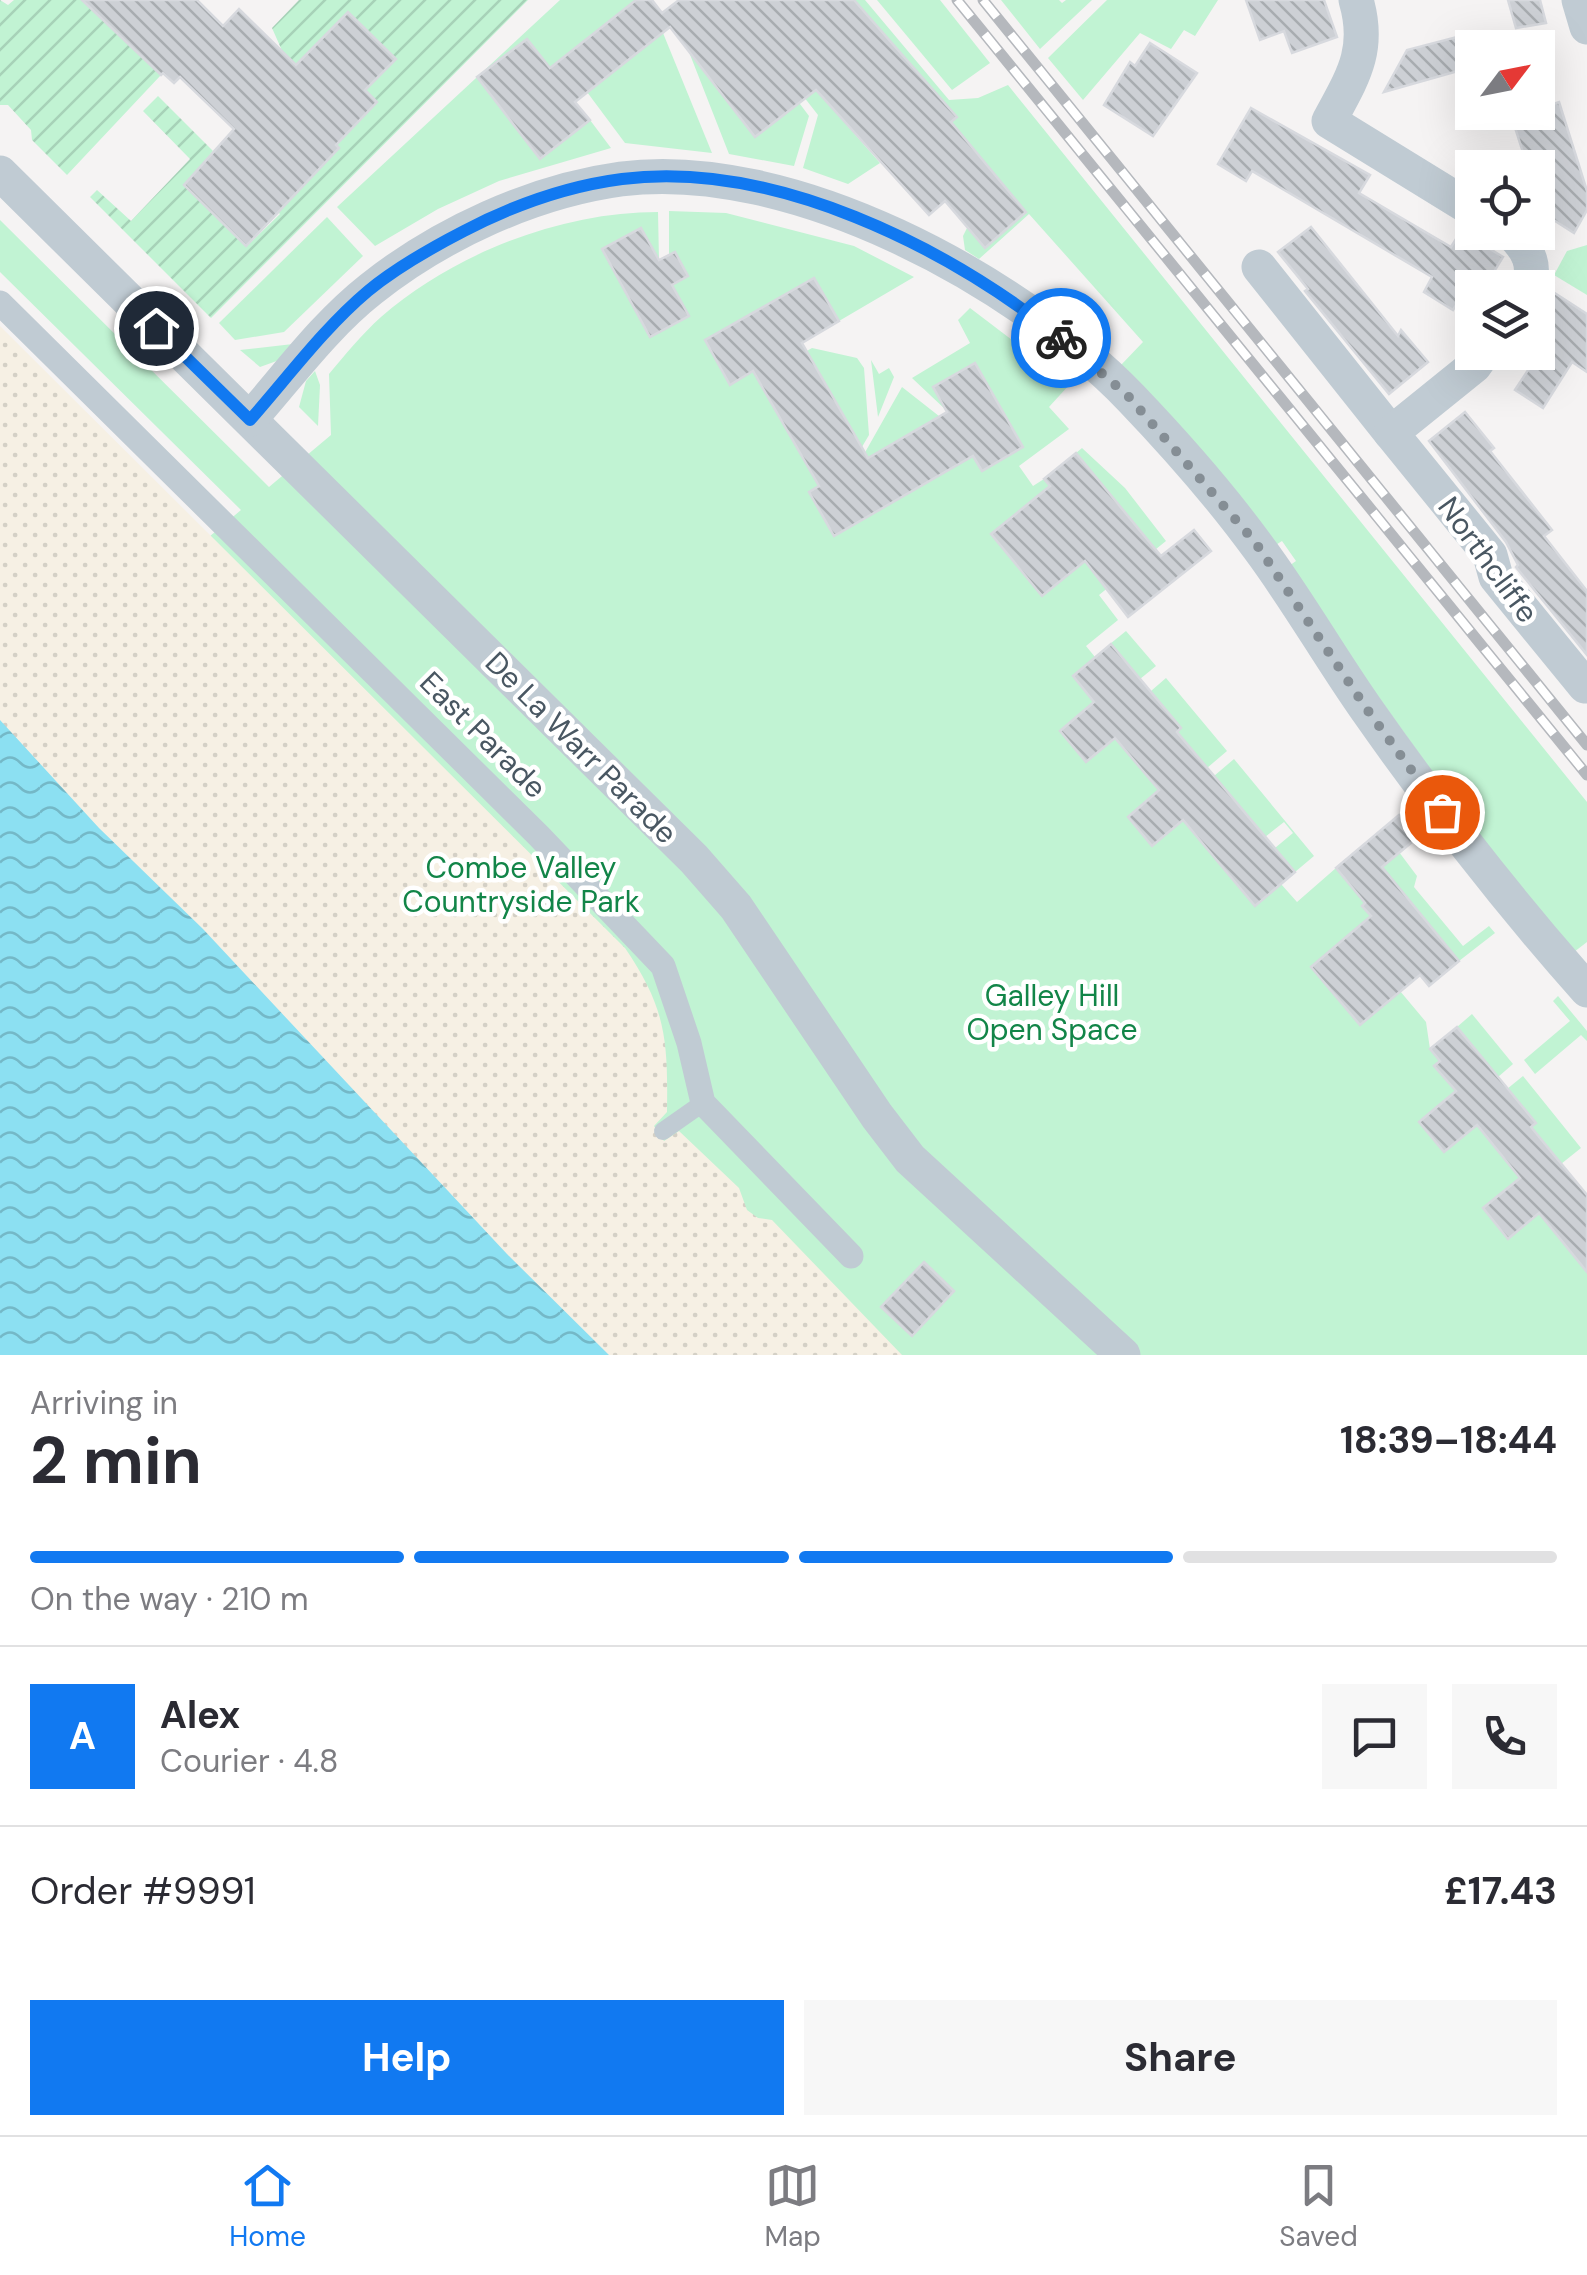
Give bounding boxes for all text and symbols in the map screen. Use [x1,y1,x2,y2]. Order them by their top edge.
north arrow [1455,30,1555,130]
map controls [1455,30,1555,370]
button: locate [1455,150,1555,250]
button: layers [1455,270,1555,370]
pin [114,286,199,371]
courier [1011,288,1111,388]
icon: home [129,301,184,356]
icon: bike [1034,311,1089,366]
street label: Northcliffe [1430,489,1547,630]
street label: De La Warr Parade [477,643,686,852]
street label: East Parade [412,663,555,806]
pin [1400,770,1485,855]
icon: bag [1415,785,1470,840]
park label: Combe Valley Countryside Park [402,848,640,921]
park label: Galley Hill Open Space [967,976,1137,1049]
text: Arriving in [30,1382,178,1424]
text: 18:39–18:44 [1340,1415,1557,1465]
text: 2 min [30,1419,202,1503]
text: On the way · 210 m [30,1578,309,1620]
button: chat [1322,1684,1427,1789]
button: phone [1452,1684,1557,1789]
text: Alex [160,1690,240,1740]
text: A [69,1711,96,1761]
text: Courier · 4.8 [160,1740,338,1782]
text: Order #9991 [30,1866,256,1916]
text: £17.43 [1444,1866,1557,1916]
button: Help [30,2000,784,2115]
button: Share [804,2000,1557,2115]
tab: Home [229,2158,306,2255]
tab: Map [764,2158,821,2255]
tab: Saved [1279,2158,1358,2255]

